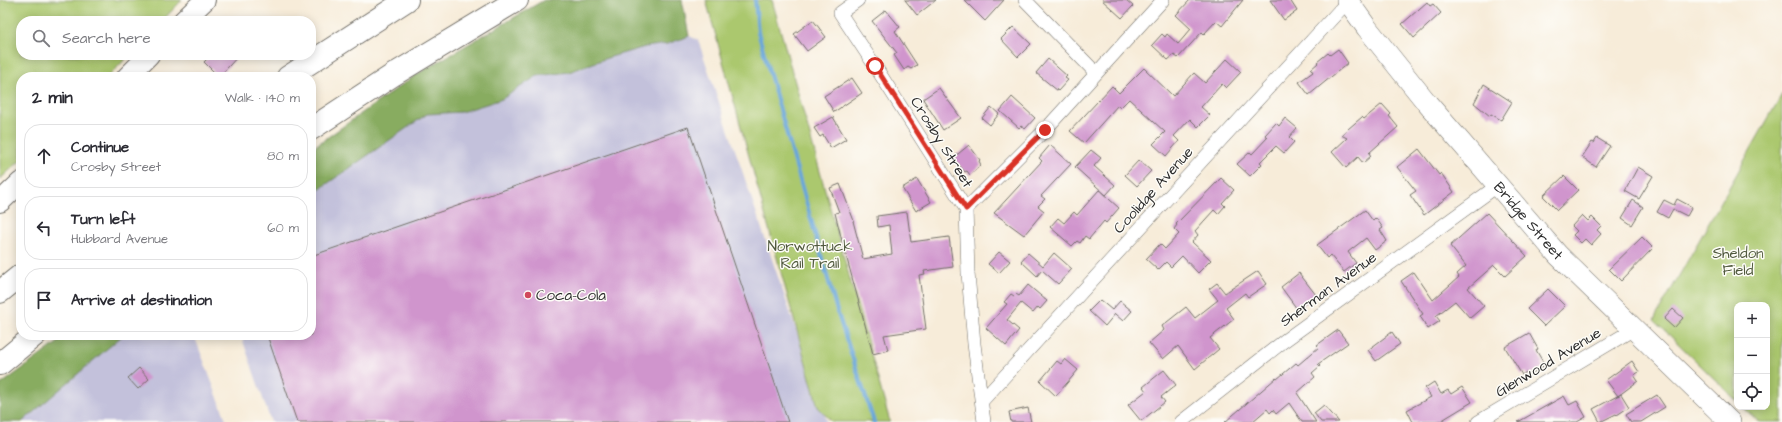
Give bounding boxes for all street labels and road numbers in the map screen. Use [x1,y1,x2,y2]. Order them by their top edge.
street label: Crosby Street [904,93,978,192]
street label: Coolidge Avenue [1109,142,1199,239]
street label: Bridge Street [1489,178,1567,265]
street label: Sherman Avenue [1276,247,1381,332]
street label: Glenwood Avenue [1492,323,1605,402]

